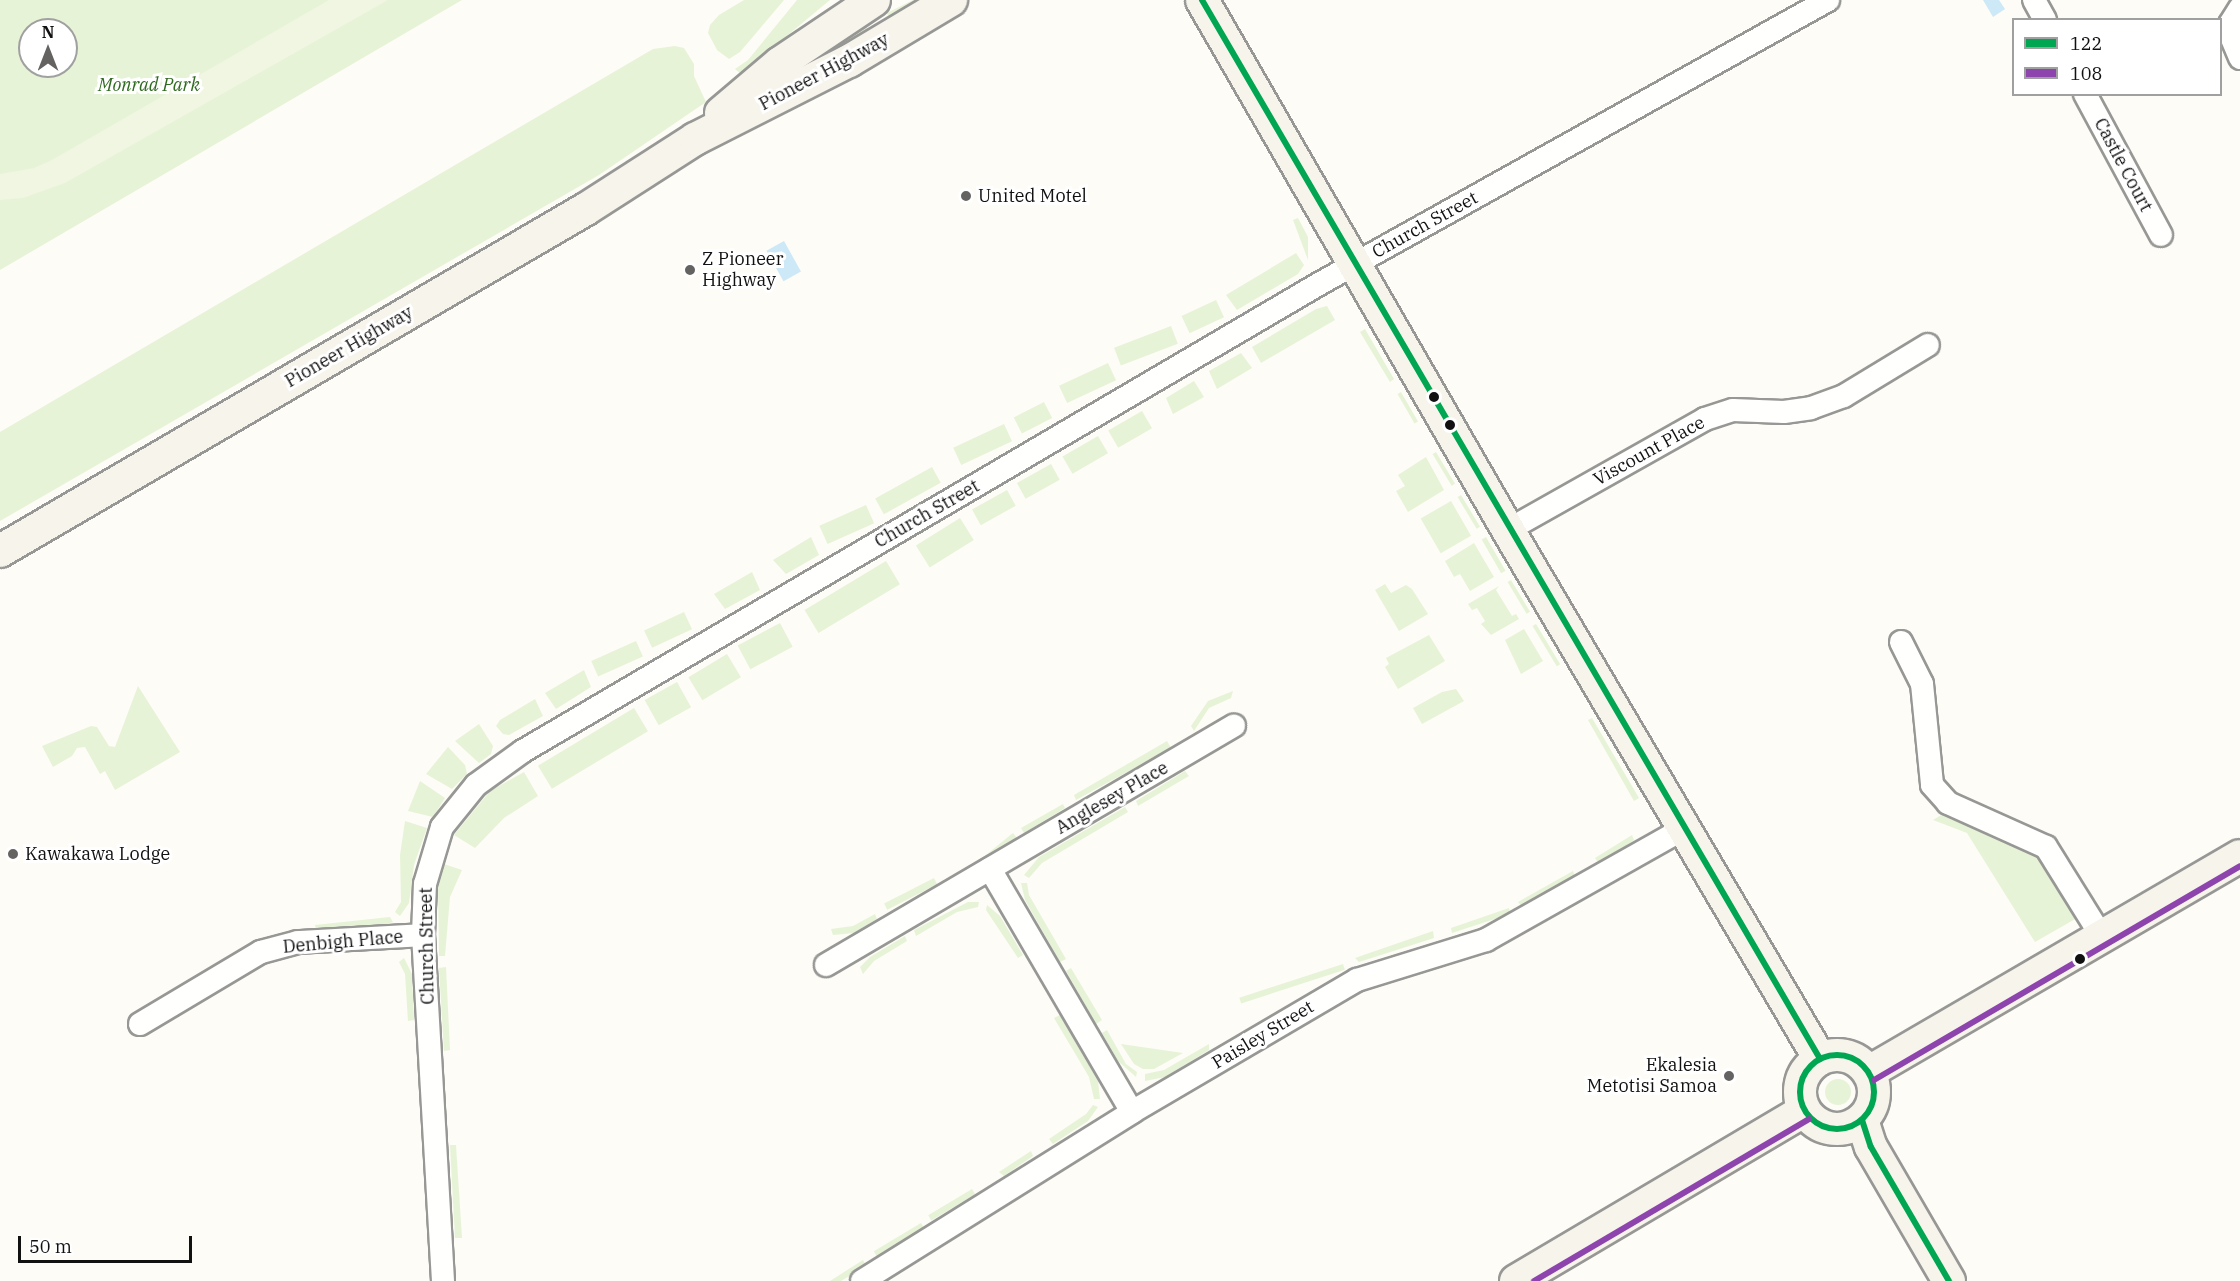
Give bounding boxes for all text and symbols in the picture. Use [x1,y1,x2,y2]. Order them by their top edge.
north arrow [18,18,78,78]
legend [2012,18,2222,96]
text: N [42,22,54,42]
street label: Pioneer Highway [755,29,893,115]
text: 122 [2070,32,2102,55]
text: 108 [2070,62,2102,85]
park label: Monrad Park [98,74,200,96]
street label: Castle Court [2089,115,2157,215]
place label: United Motel [978,185,1087,207]
street label: Church Street [1368,187,1482,263]
marker: United Motel [959,189,973,203]
place label: Z Pioneer Highway [702,249,783,292]
marker: Z Pioneer Highway [683,263,697,277]
street label: Pioneer Highway [281,302,417,392]
unlabelled marker [1428,391,1440,403]
street label: Viscount Place [1590,412,1708,490]
unlabelled marker [1444,419,1456,431]
street label: Church Street [871,475,983,553]
street label: Anglesey Place [1052,757,1172,839]
place label: Kawakawa Lodge [25,843,170,865]
marker: Kawakawa Lodge [6,847,20,861]
street label: Church Street [415,887,439,1005]
street label: Denbigh Place [282,926,404,958]
unlabelled marker [2074,953,2086,965]
street label: Paisley Street [1208,996,1318,1074]
place label: Ekalesia Metotisi Samoa [1587,1055,1717,1098]
marker: Ekalesia Metotisi Samoa [1722,1069,1736,1083]
scale bar [21,1224,195,1262]
text: 50 m [29,1235,72,1258]

